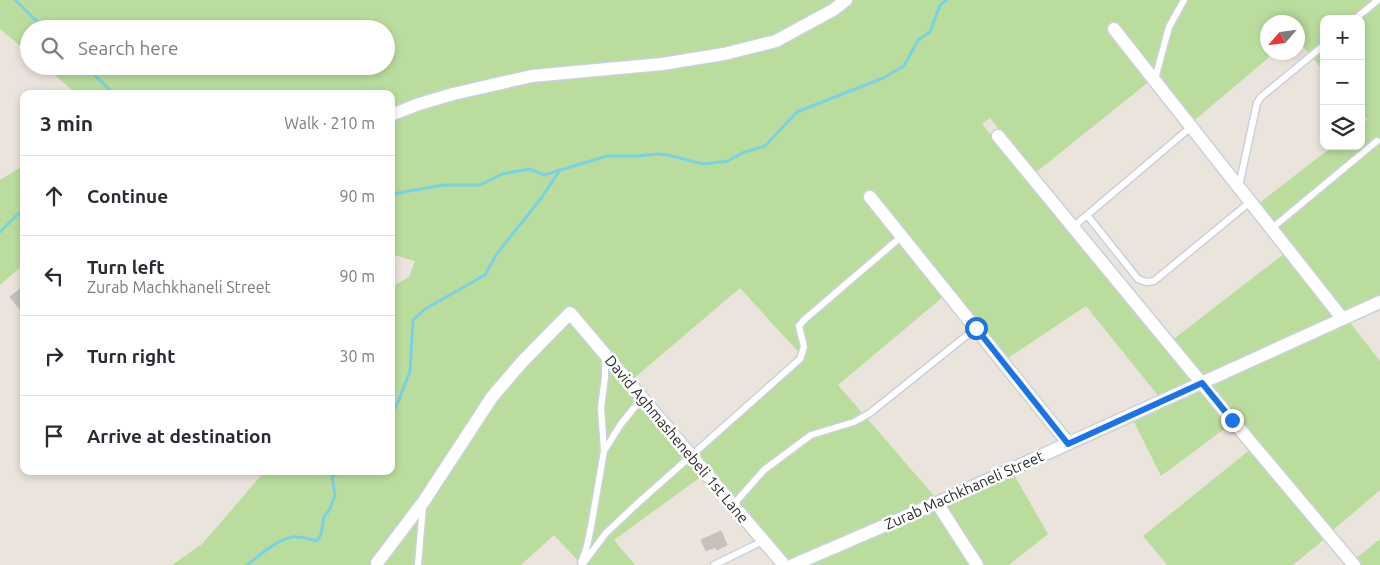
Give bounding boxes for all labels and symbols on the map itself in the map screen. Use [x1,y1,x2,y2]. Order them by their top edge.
north arrow [1260,15,1305,60]
route start [965,317,988,340]
street label: David Aghmashenebeli 1st Lane [602,352,752,526]
route end [1221,409,1244,432]
street label: Zurab Machkhaneli Street [882,447,1046,533]

